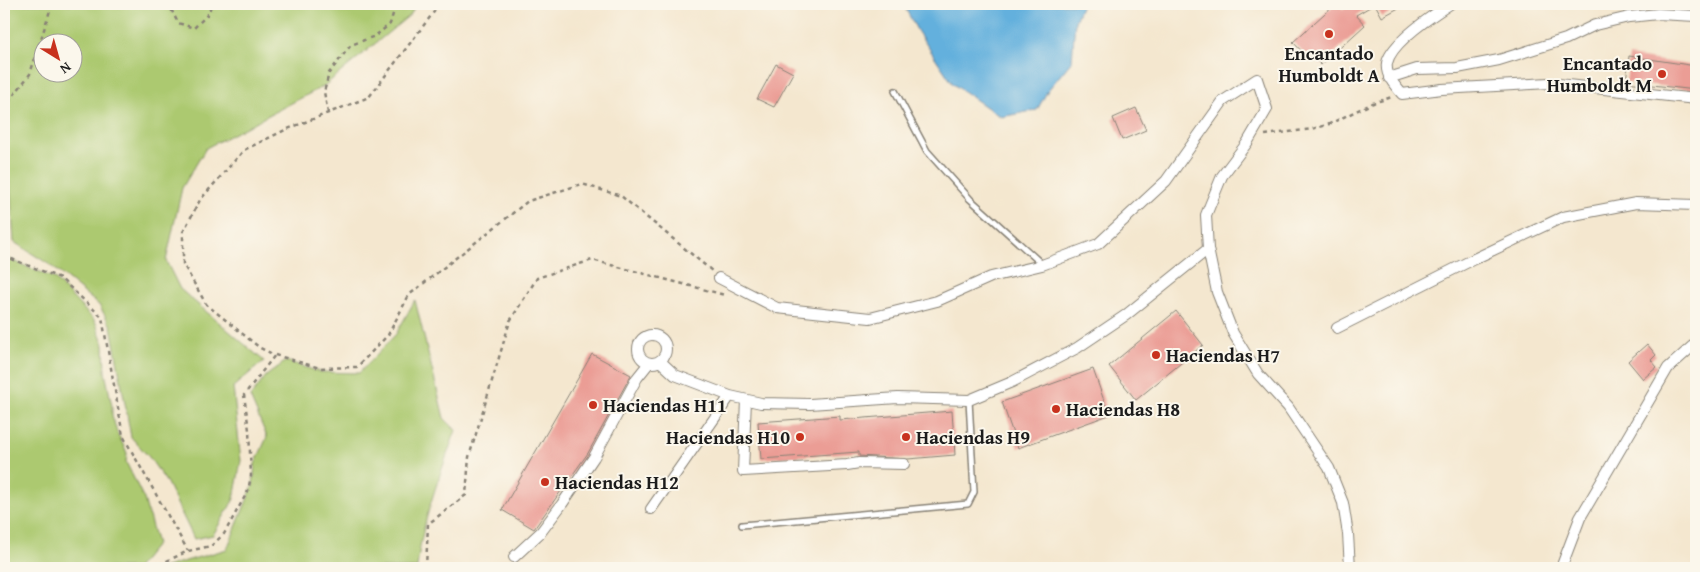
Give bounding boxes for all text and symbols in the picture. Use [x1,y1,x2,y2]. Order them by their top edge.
marker: Encantado Humboldt A [1323,28,1335,40]
north arrow [32,32,82,82]
place label: Encantado Humboldt A [1278,39,1380,89]
place label: Encantado Humboldt M [1547,49,1652,99]
text: N [56,58,76,80]
marker: Encantado Humboldt M [1656,68,1668,80]
place label: Haciendas H7 [1166,341,1280,369]
marker: Haciendas H7 [1150,349,1162,361]
place label: Haciendas H11 [603,391,727,419]
place label: Haciendas H8 [1066,395,1180,423]
marker: Haciendas H11 [587,399,599,411]
marker: Haciendas H8 [1050,403,1062,415]
place label: Haciendas H10 [666,423,790,451]
place label: Haciendas H9 [916,423,1030,451]
marker: Haciendas H10 [794,431,806,443]
marker: Haciendas H9 [900,431,912,443]
place label: Haciendas H12 [555,468,679,496]
marker: Haciendas H12 [539,476,551,488]

